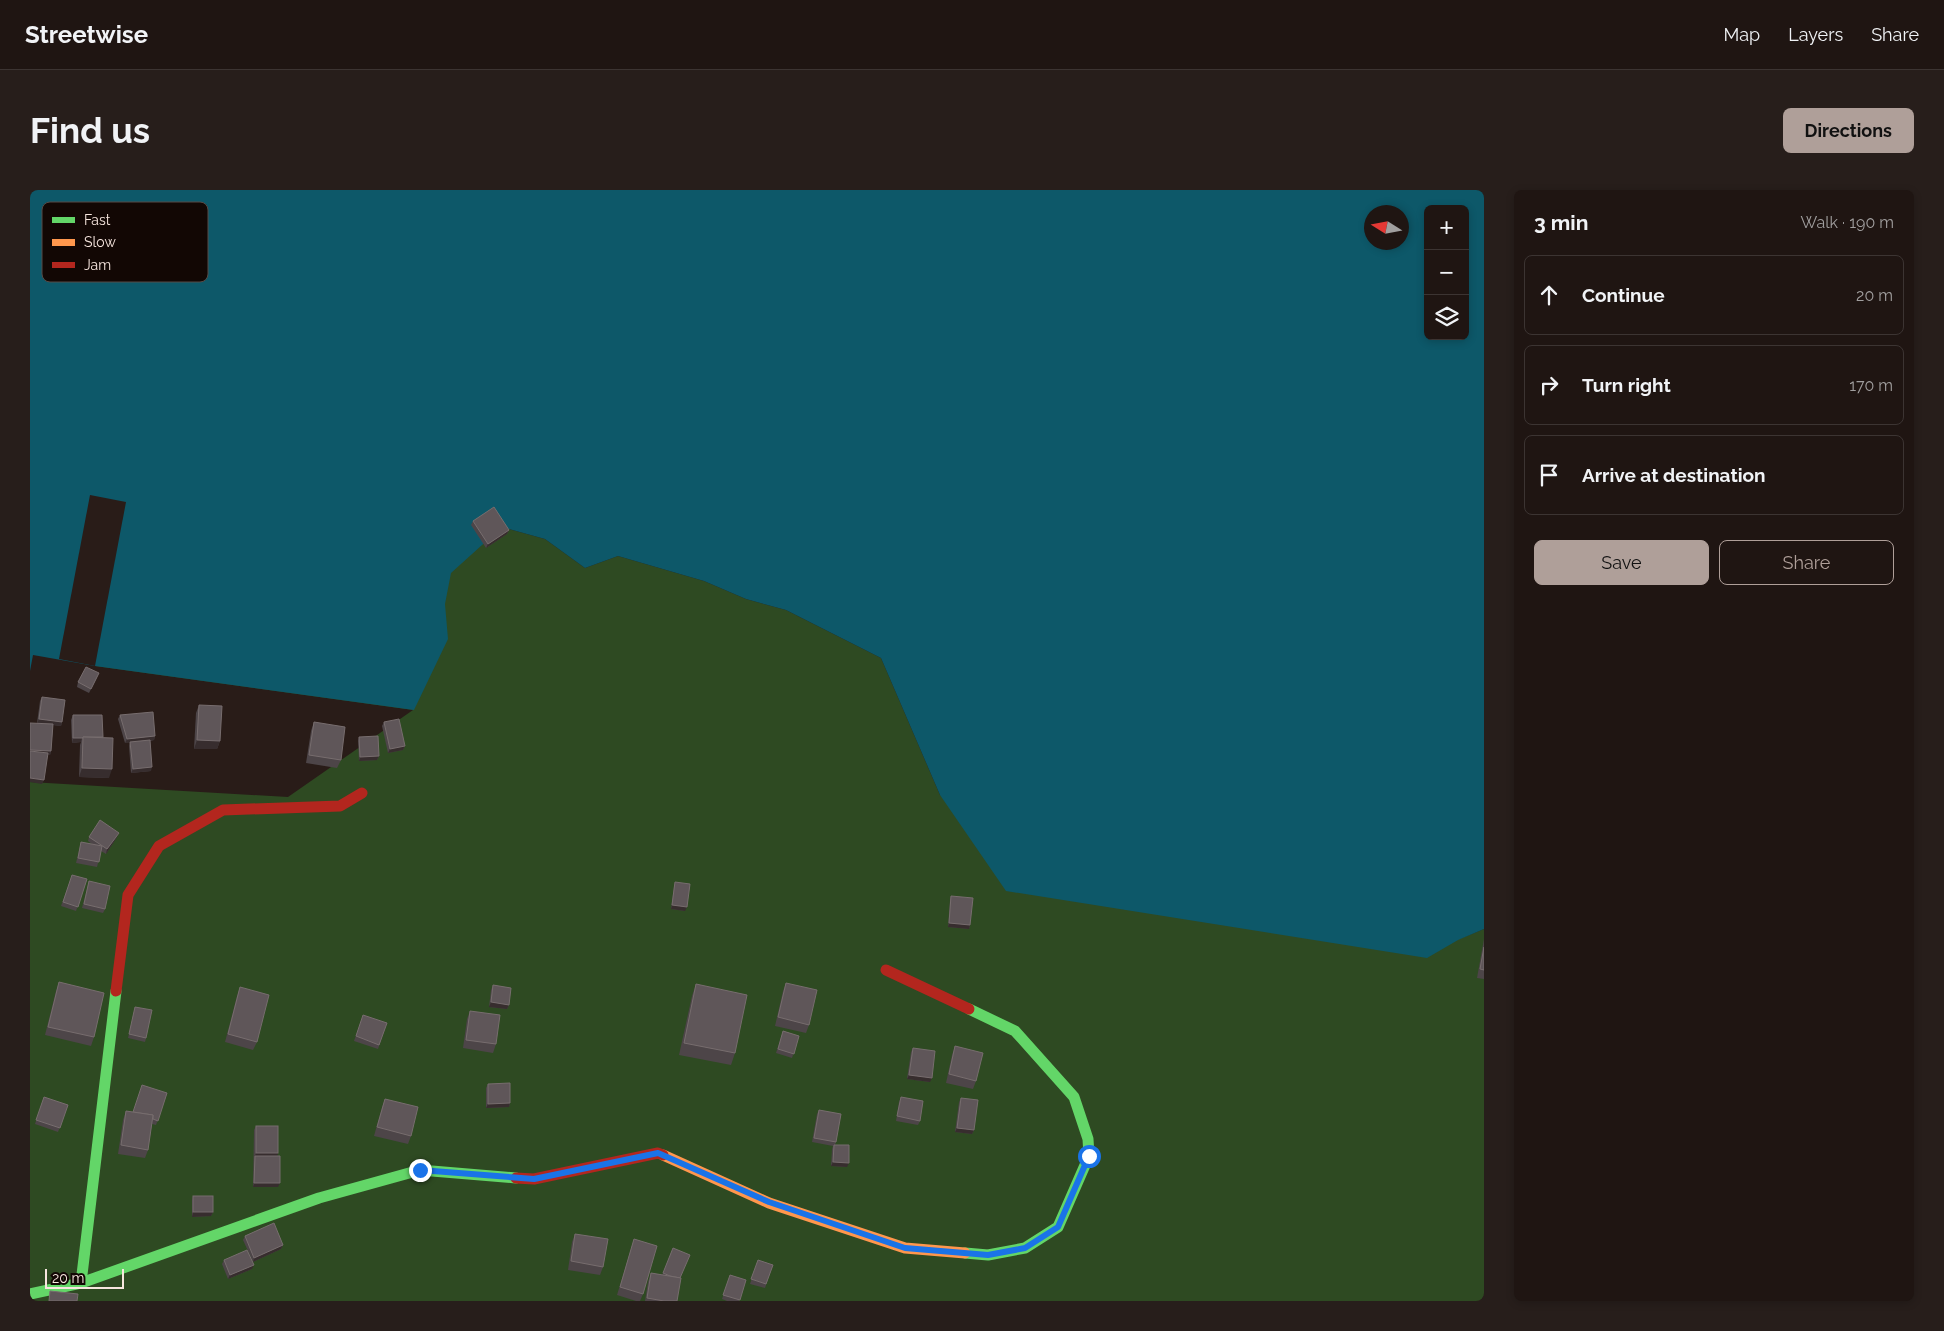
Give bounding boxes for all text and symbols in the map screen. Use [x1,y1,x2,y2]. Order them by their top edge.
text: Streetwise [25,20,148,49]
text: Map [1724,24,1760,45]
text: Layers [1788,24,1843,45]
text: Share [1871,24,1919,45]
button: Directions [1783,108,1914,153]
text: Find us [30,110,150,151]
legend [42,202,208,282]
north arrow [1364,205,1409,250]
map controls [1424,205,1469,340]
button: + [1424,205,1469,250]
text: 3 min [1534,210,1588,235]
text: Fast [84,212,111,228]
text: Walk · 190 m [1801,213,1894,232]
text: Slow [84,234,116,250]
button: − [1424,250,1469,295]
text: Jam [84,257,111,273]
icon: ahead [1535,281,1563,309]
text: Continue [1582,284,1665,306]
text: 20 m [1856,286,1893,305]
button: layers [1424,295,1469,340]
icon: right [1535,371,1563,399]
text: Turn right [1582,374,1671,396]
text: 170 m [1849,376,1893,395]
icon: arrive [1535,461,1563,489]
text: Arrive at destination [1582,464,1766,486]
button: Save [1534,540,1709,585]
button: Share [1719,540,1894,585]
route start [1078,1145,1101,1168]
route end [409,1159,432,1182]
scale bar [45,1266,124,1289]
text: 20 m [52,1270,84,1286]

